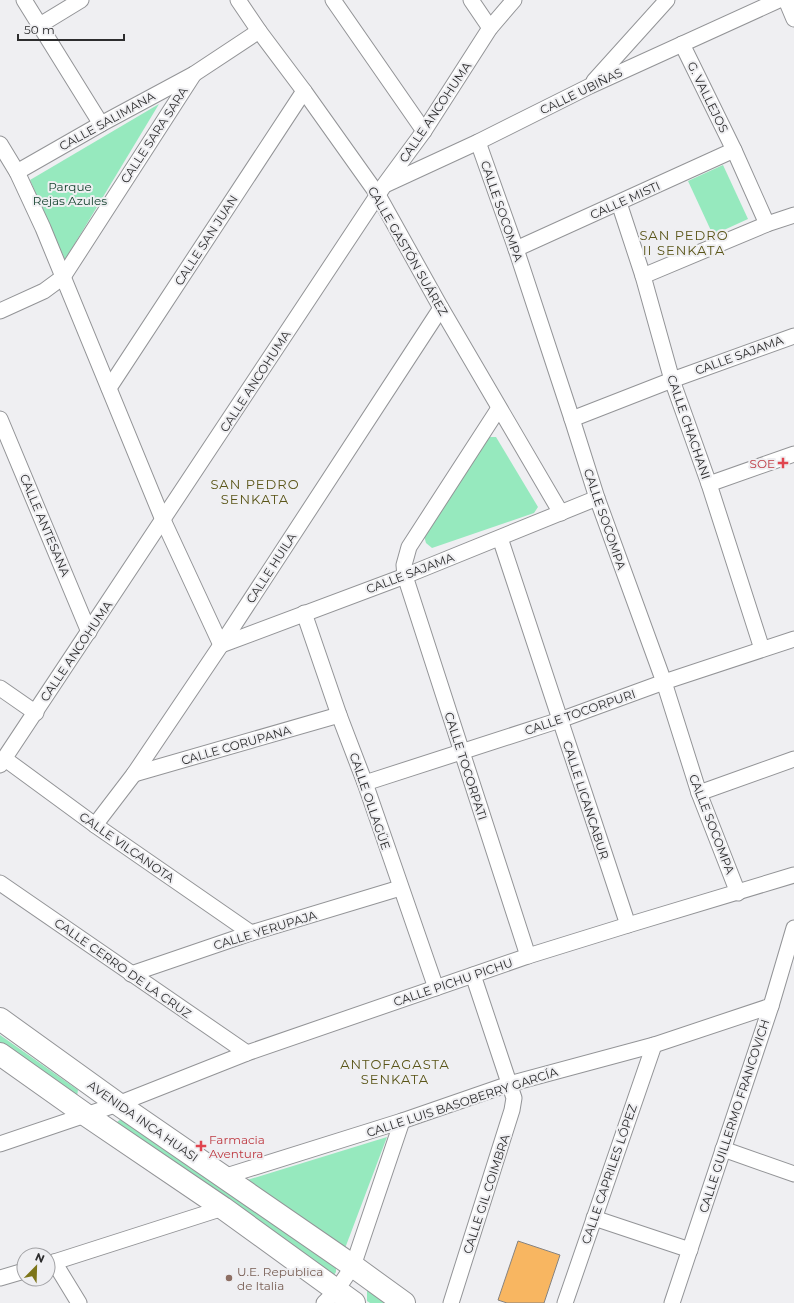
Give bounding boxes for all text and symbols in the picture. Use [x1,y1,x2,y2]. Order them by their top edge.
scale bar [18,16,124,42]
text: 50 m [24,22,55,37]
street label: CALLE ANCOHUMA [396,59,474,165]
street label: G. VALLEJOS [684,59,732,135]
street label: CALLE UBIÑAS [537,65,625,117]
street label: CALLE SARA SARA [117,84,191,186]
street label: CALLE SALIMANA [56,88,158,154]
street label: CALLE SOCOMPA [478,158,526,264]
street label: CALLE MISTI [588,178,662,222]
park label: Parque Rejas Azules [33,179,107,208]
street label: CALLE GASTÓN SUÁREZ [365,184,451,319]
street label: CALLE SAN JUAN [171,192,241,288]
district label: SAN PEDRO II SENKATA [639,227,729,258]
street label: CALLE ANCOHUMA [217,327,294,435]
street label: CALLE SAJAMA [693,332,786,378]
street label: CALLE CHACHANI [664,373,714,481]
place label: SOE [750,456,775,471]
marker: SOE [778,458,788,468]
street label: CALLE SOCOMPA [581,466,629,572]
street label: CALLE ANTESANA [17,472,74,579]
district label: SAN PEDRO SENKATA [210,476,300,507]
street label: CALLE HUILA [243,530,299,606]
street label: CALLE SAJAMA [364,549,456,597]
street label: CALLE ANCOHUMA [37,598,115,704]
street label: CALLE TOCORPURI [523,686,637,738]
street label: CALLE TOCORPATI [441,710,491,822]
street label: CALLE CORUPANA [179,722,293,768]
street label: CALLE LICANCABUR [560,739,612,861]
street label: CALLE OLLAGÜE [346,750,394,852]
street label: CALLE SOCOMPA [686,772,738,877]
street label: CALLE VILCANOTA [77,809,178,886]
street label: CALLE YERUPAJA [212,907,319,953]
street label: CALLE CERRO DE LA CRUZ [52,915,195,1021]
street label: CALLE PICHU PICHU [391,955,515,1009]
street label: CALLE GUILLERMO FRANCOVICH [696,1017,772,1215]
district label: ANTOFAGASTA SENKATA [340,1056,450,1087]
street label: CALLE LUIS BASOBERRY GARCÍA [364,1064,560,1140]
street label: AVENIDA INCA HUASI [85,1077,201,1165]
street label: CALLE CAPRILES LÓPEZ [578,1102,640,1246]
place label: Farmacia Aventura [209,1132,265,1161]
street label: CALLE GIL COIMBRA [460,1132,513,1256]
marker: Farmacia Aventura [196,1141,206,1151]
north arrow [16,1247,56,1287]
text: N [33,1250,47,1266]
place label: U.E. Republica de Italia [237,1264,323,1293]
marker: U.E. Republica de Italia [224,1273,234,1283]

